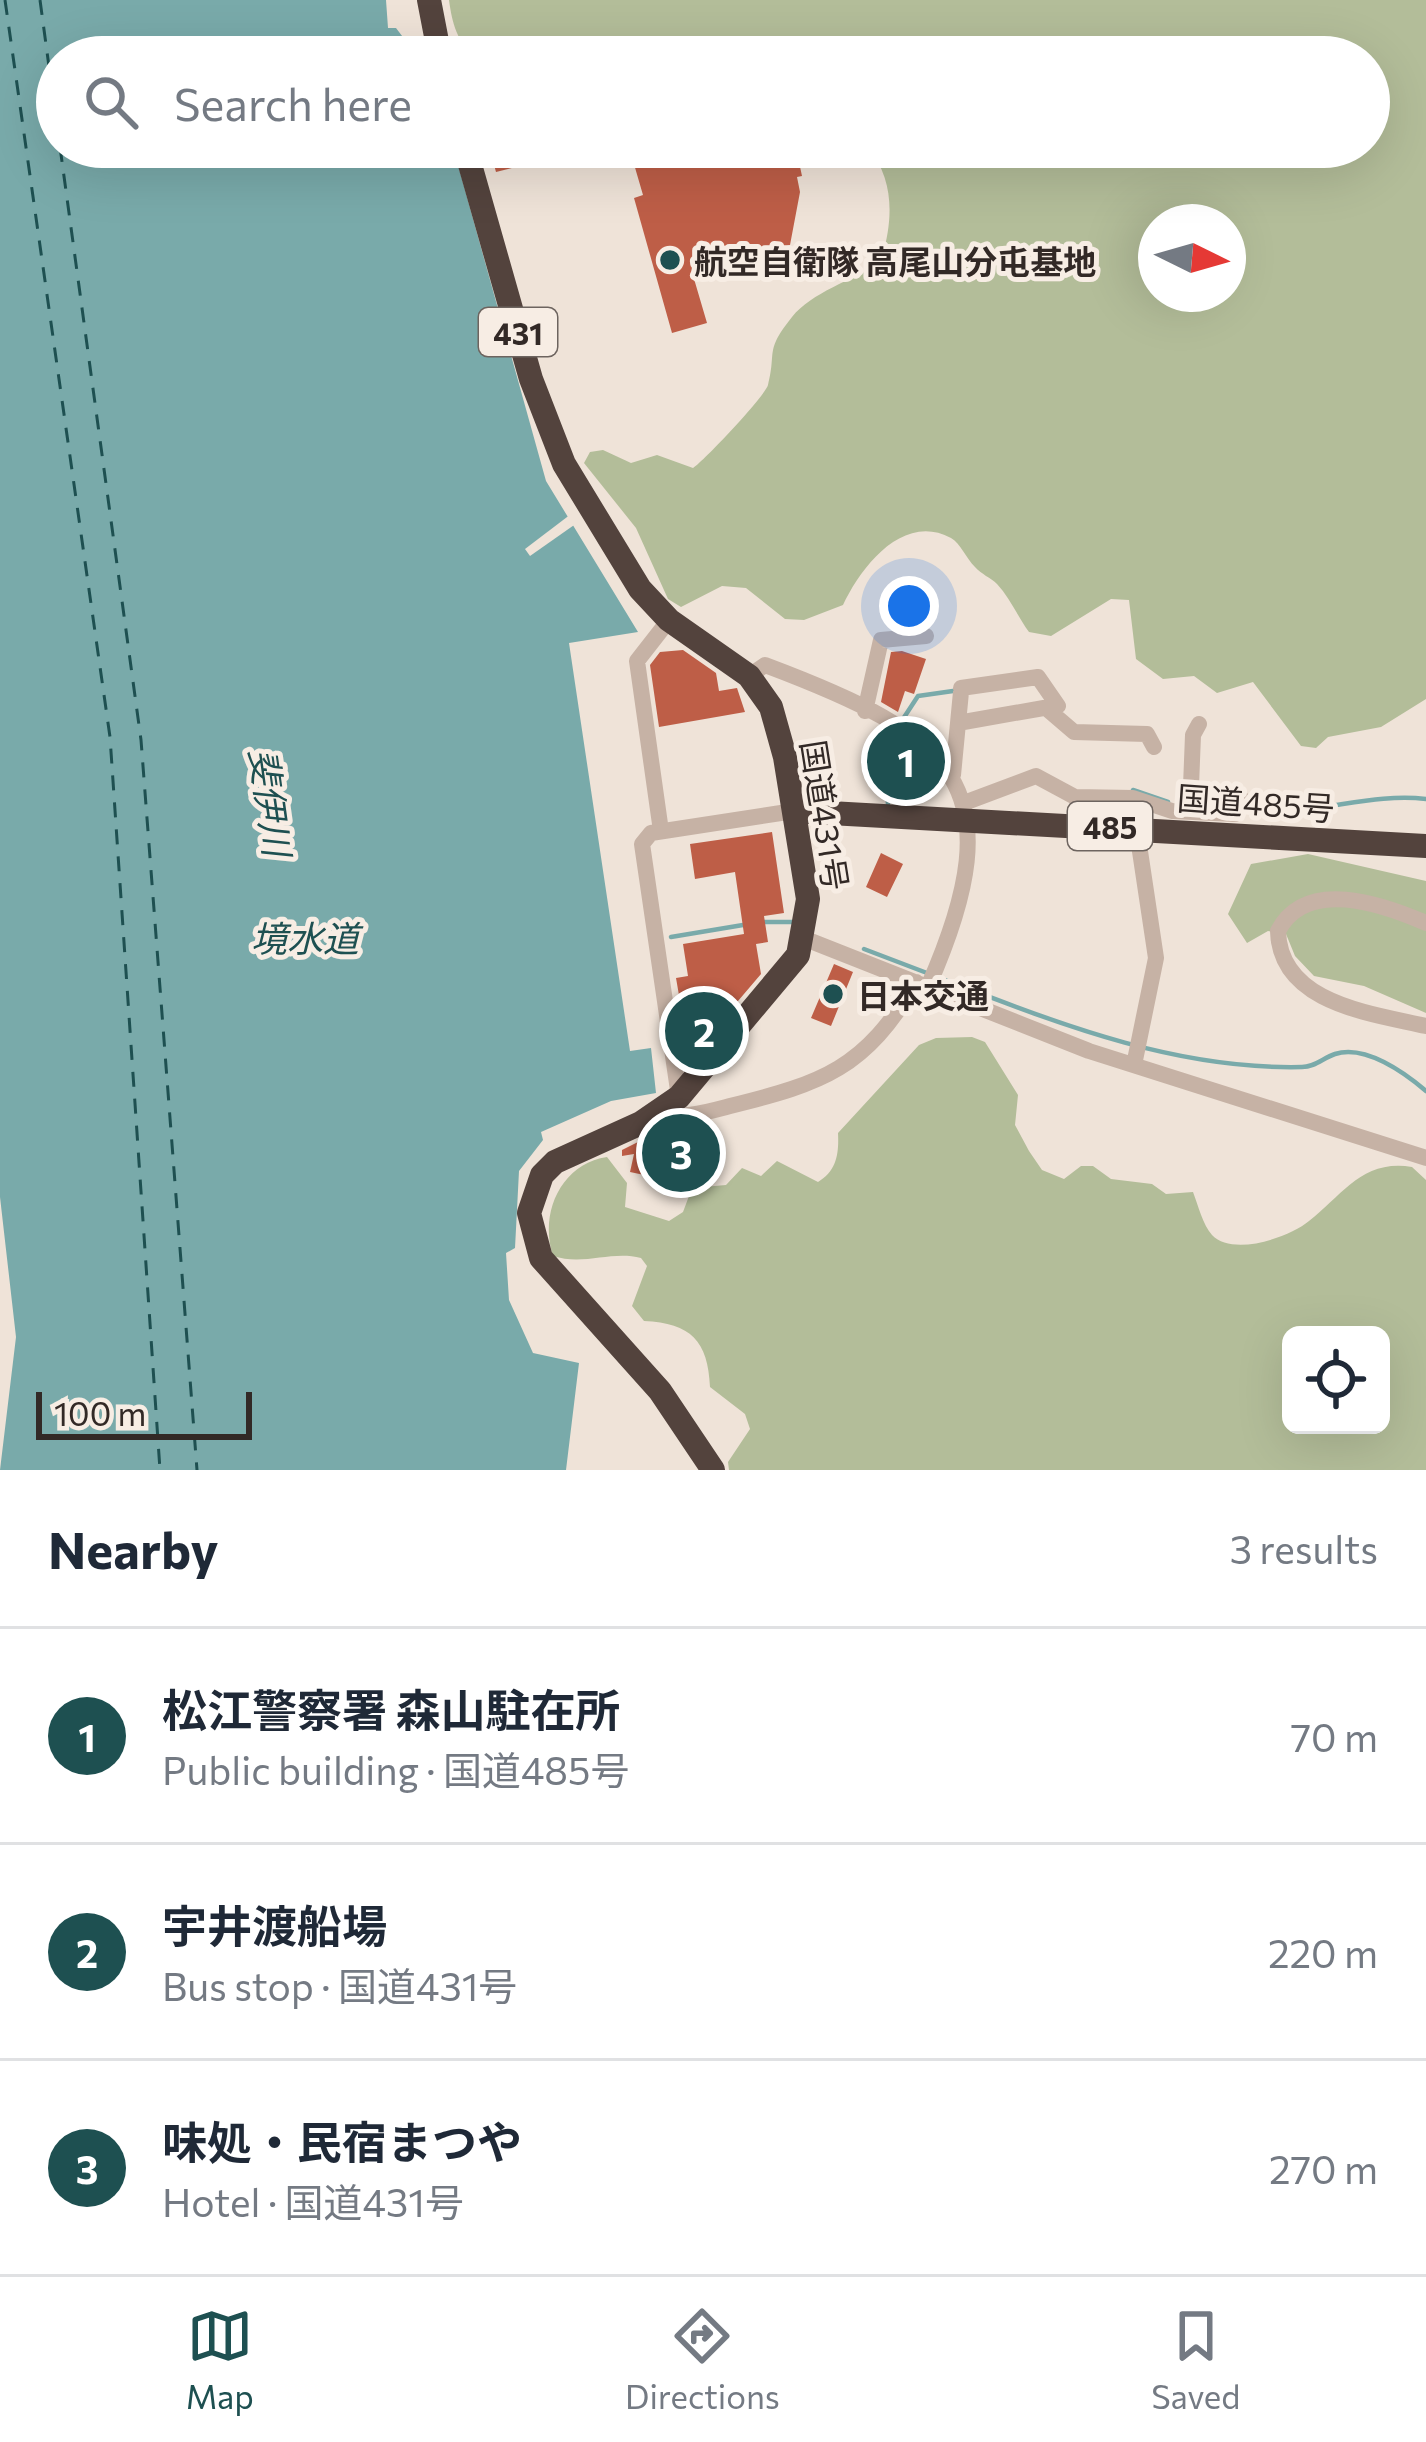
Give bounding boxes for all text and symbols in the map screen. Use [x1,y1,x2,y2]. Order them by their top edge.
search box [36,36,1390,168]
icon: search [78,69,144,135]
text: Search here [174,75,412,130]
north arrow [1138,204,1246,312]
place label: 航空自衛隊 高尾山分屯基地 [694,240,1096,281]
marker: 航空自衛隊 高尾山分屯基地 [657,247,683,273]
road number: 431 [479,308,557,356]
your location [879,576,939,636]
pin: 1 [867,716,945,806]
street label: 国道431号 [794,737,858,893]
water label: 斐伊川 [243,745,302,862]
street label: 国道485号 [1176,776,1336,828]
road number: 485 [1068,802,1152,850]
water label: 境水道 [251,915,364,959]
place label: 日本交通 [857,974,989,1015]
marker: 日本交通 [820,981,846,1007]
pin: 2 [665,986,743,1076]
pin: 3 [642,1108,720,1198]
map controls [1282,1326,1390,1434]
button: locate [1282,1326,1390,1434]
scale bar [36,1386,252,1439]
text: 100 m [54,1392,146,1433]
text: Nearby [48,1517,218,1580]
text: 3 results [1230,1524,1378,1572]
text: 松江警察署 森山駐在所 [162,1681,621,1736]
text: 1 [78,1712,96,1760]
text: 70 m [1291,1712,1378,1760]
text: Public building · 国道485号 [162,1745,629,1793]
text: 宇井渡船場 [162,1897,387,1952]
text: 2 [76,1928,98,1976]
text: 220 m [1268,1928,1378,1976]
text: Bus stop · 国道431号 [162,1961,517,2009]
text: 味処・民宿まつや [162,2113,522,2168]
text: 3 [76,2144,98,2192]
text: 270 m [1269,2144,1378,2192]
text: Hotel · 国道431号 [162,2177,464,2225]
tab: Map [186,2303,254,2416]
tab: Directions [625,2303,780,2416]
tab: Saved [1151,2303,1240,2416]

